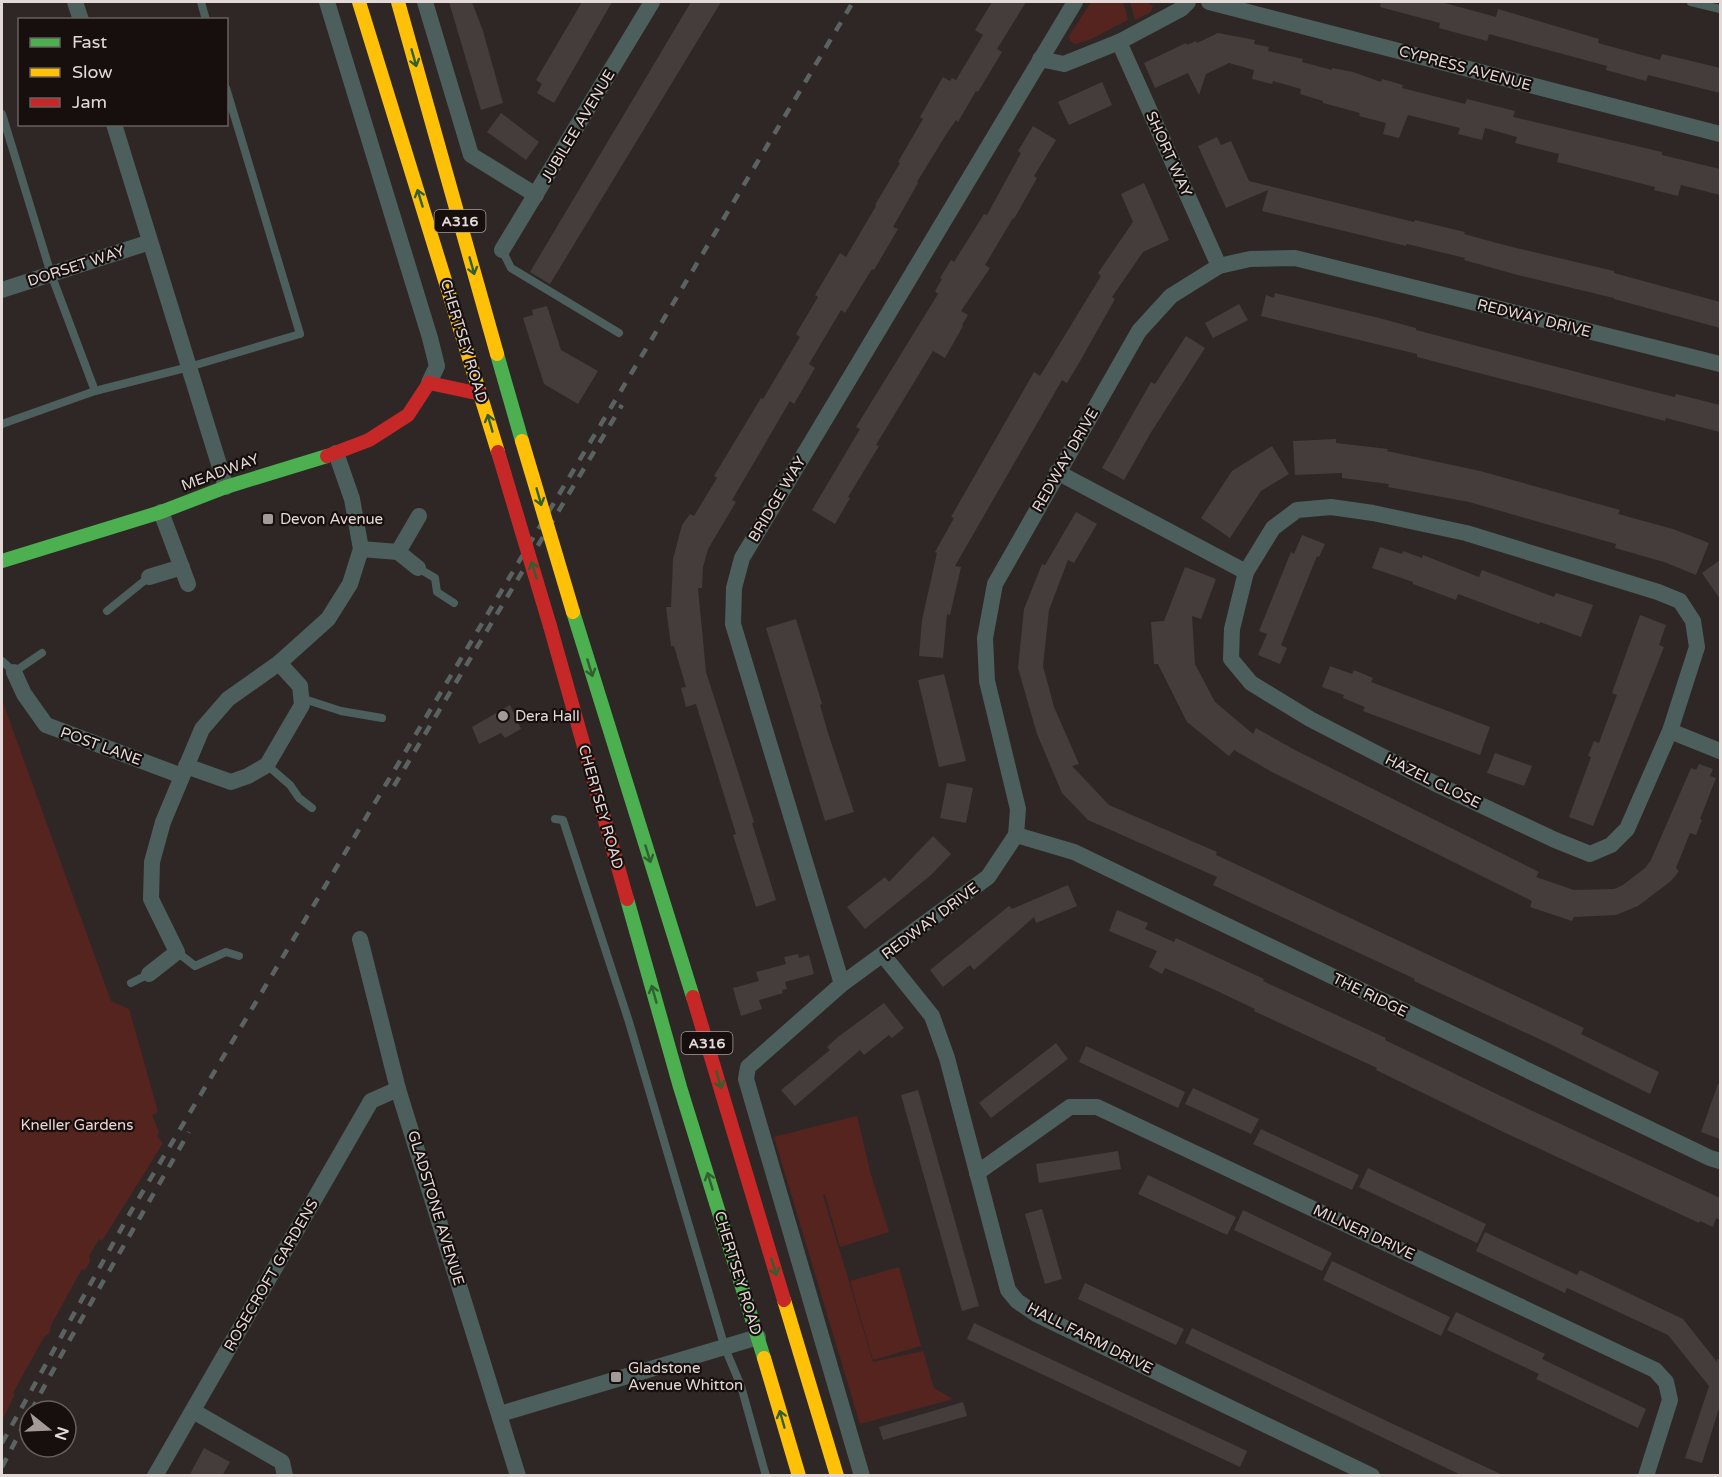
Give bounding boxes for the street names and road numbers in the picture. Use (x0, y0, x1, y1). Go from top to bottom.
street label: CYPRESS AVENUE (1397, 42, 1533, 94)
street label: JUBILEE AVENUE (537, 66, 619, 186)
street label: SHORT WAY (1142, 109, 1196, 200)
road number: A316 (434, 210, 486, 232)
street label: DORSET WAY (25, 242, 127, 290)
street label: CHERTSEY ROAD (437, 277, 491, 405)
street label: REDWAY DRIVE (1475, 295, 1593, 341)
street label: REDWAY DRIVE (1028, 405, 1102, 515)
street label: MEADWAY (179, 449, 262, 494)
street label: BRIDGE WAY (744, 453, 810, 545)
street label: POST LANE (58, 723, 144, 769)
street label: CHERTSEY ROAD (575, 743, 627, 871)
street label: HAZEL CLOSE (1382, 750, 1484, 812)
street label: REDWAY DRIVE (878, 879, 982, 963)
street label: THE RIDGE (1330, 969, 1410, 1021)
road number: A316 (682, 1032, 732, 1054)
street label: GLADSTONE AVENUE (404, 1128, 468, 1288)
street label: ROSECROFT GARDENS (220, 1196, 322, 1354)
street label: MILNER DRIVE (1310, 1201, 1418, 1263)
street label: CHERTSEY ROAD (711, 1209, 765, 1337)
street label: HALL FARM DRIVE (1024, 1299, 1156, 1377)

